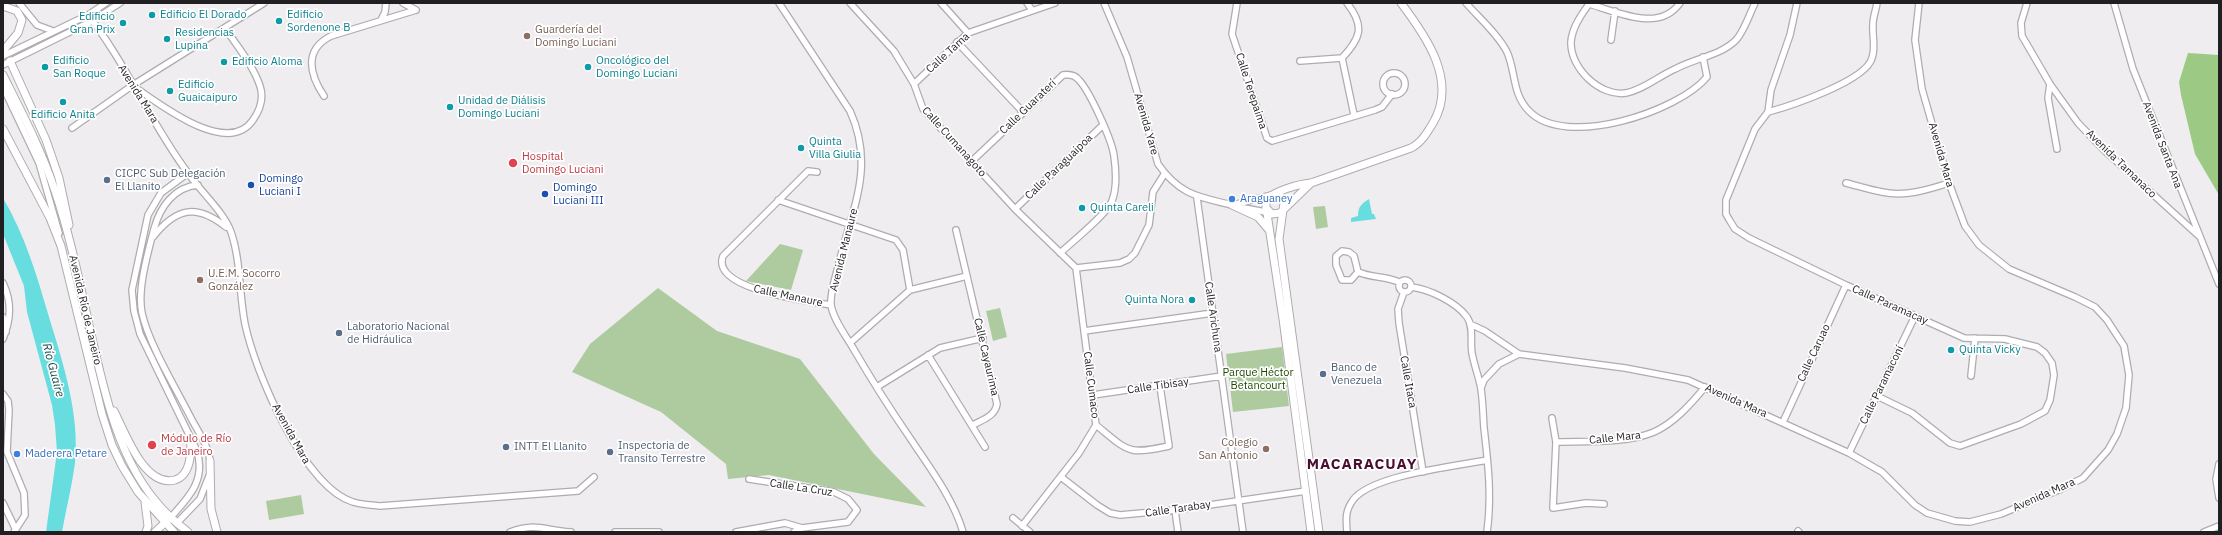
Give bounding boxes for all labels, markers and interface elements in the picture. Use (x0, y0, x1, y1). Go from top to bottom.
place label: Edificio El Dorado (160, 8, 247, 22)
place label: Edificio Sordenone B (287, 8, 350, 34)
place label: Edificio Gran Prix (70, 10, 115, 36)
marker: Edificio El Dorado (147, 10, 157, 20)
marker: Edificio Sordenone B (274, 16, 284, 26)
marker: Edificio Gran Prix (118, 18, 128, 28)
place label: Guardería del Domingo Luciani (535, 23, 616, 49)
place label: Residencias Lupina (175, 26, 234, 52)
street label: Calle Tama (923, 30, 973, 76)
marker: Guardería del Domingo Luciani (522, 31, 532, 41)
marker: Residencias Lupina (162, 34, 172, 44)
street label: Calle Terepaima (1232, 51, 1270, 131)
place label: Edificio San Roque (53, 54, 106, 80)
place label: Oncológico del Domingo Luciani (596, 54, 677, 80)
place label: Edificio Aloma (232, 55, 302, 69)
marker: Edificio Aloma (219, 57, 229, 67)
marker: Edificio San Roque (40, 62, 50, 72)
street label: Avenida Mara (115, 62, 161, 126)
marker: Oncológico del Domingo Luciani (583, 62, 593, 72)
street label: Calle Guaraterí (997, 77, 1059, 137)
place label: Edificio Guaicaipuro (178, 78, 237, 104)
marker: Edificio Guaicaipuro (165, 86, 175, 96)
street label: Avenida Yare (1131, 91, 1161, 157)
place label: Unidad de Diálisis Domingo Luciani (458, 94, 546, 120)
marker: Edificio Anita (58, 97, 68, 107)
street label: Avenida Santa Ana (2139, 100, 2185, 190)
marker: Unidad de Diálisis Domingo Luciani (445, 102, 455, 112)
street label: Calle Cumanagoto (919, 104, 989, 180)
place label: Edificio Anita (31, 108, 95, 122)
street label: Avenida Mara (1925, 121, 1957, 189)
street label: Avenida Tamanaco (2083, 127, 2159, 201)
street label: Calle Paraguaipoa (1023, 131, 1095, 203)
place label: Quinta Villa Giulia (809, 135, 861, 161)
marker: Quinta Villa Giulia (796, 143, 806, 153)
place label: Hospital Domingo Luciani (522, 150, 603, 176)
marker: Hospital Domingo Luciani (507, 157, 519, 169)
place label: CICPC Sub Delegación El Llanito (115, 167, 226, 193)
place label: Domingo Luciani I (259, 172, 303, 198)
marker: CICPC Sub Delegación El Llanito (102, 175, 112, 185)
marker: Domingo Luciani I (246, 180, 256, 190)
place label: Domingo Luciani III (553, 181, 604, 207)
marker: Domingo Luciani III (540, 189, 550, 199)
place label: Araguaney (1240, 192, 1293, 206)
marker: Araguaney (1227, 194, 1237, 204)
place label: Quinta Careli (1090, 201, 1154, 215)
marker: Quinta Careli (1077, 203, 1087, 213)
street label: Avenida Manaure (827, 207, 861, 293)
street label: Avenida Río de Janeiro (66, 254, 104, 366)
place label: U.E.M. Socorro González (208, 267, 281, 293)
marker: U.E.M. Socorro González (195, 275, 205, 285)
street label: Calle Arichuna (1202, 281, 1224, 353)
street label: Calle Manaure (752, 282, 824, 310)
street label: Calle Paramacay (1850, 282, 1930, 328)
place label: Quinta Nora (1125, 293, 1184, 307)
marker: Quinta Nora (1187, 295, 1197, 305)
street label: Calle Cayaurima (971, 317, 1001, 397)
place label: Laboratorio Nacional de Hidráulica (347, 320, 450, 346)
street label: Calle Caruao (1795, 322, 1833, 384)
marker: Laboratorio Nacional de Hidráulica (334, 328, 344, 338)
water label: Río Guaire (39, 341, 67, 399)
place label: Quinta Vicky (1959, 343, 2021, 357)
street label: Calle Paramaconí (1857, 344, 1907, 426)
marker: Quinta Vicky (1946, 345, 1956, 355)
street label: Calle Cumaco (1080, 351, 1102, 419)
street label: Calle Itaca (1397, 355, 1419, 409)
place label: Banco de Venezuela (1331, 361, 1382, 387)
park label: Parque Héctor Betancourt (1222, 366, 1294, 392)
marker: Banco de Venezuela (1318, 369, 1328, 379)
street label: Calle Tibisay (1126, 375, 1190, 397)
street label: Avenida Mara (1703, 381, 1769, 421)
street label: Avenida Mara (269, 402, 313, 466)
street label: Calle Mara (1588, 429, 1642, 447)
place label: Módulo de Río de Janeiro (161, 432, 231, 458)
place label: Colegio San Antonio (1198, 436, 1258, 462)
marker: Módulo de Río de Janeiro (146, 439, 158, 451)
place label: Inspectoria de Transito Terrestre (618, 439, 705, 465)
place label: INTT El Llanito (514, 440, 587, 454)
marker: INTT El Llanito (501, 442, 511, 452)
marker: Colegio San Antonio (1261, 444, 1271, 454)
place label: Maderera Petare (25, 447, 107, 461)
marker: Inspectoria de Transito Terrestre (605, 447, 615, 457)
marker: Maderera Petare (12, 449, 22, 459)
district label: MACARACUAY (1307, 456, 1417, 474)
street label: Avenida Mara (2011, 475, 2077, 515)
street label: Calle La Cruz (769, 477, 833, 499)
street label: Calle Tarabay (1144, 498, 1212, 520)

